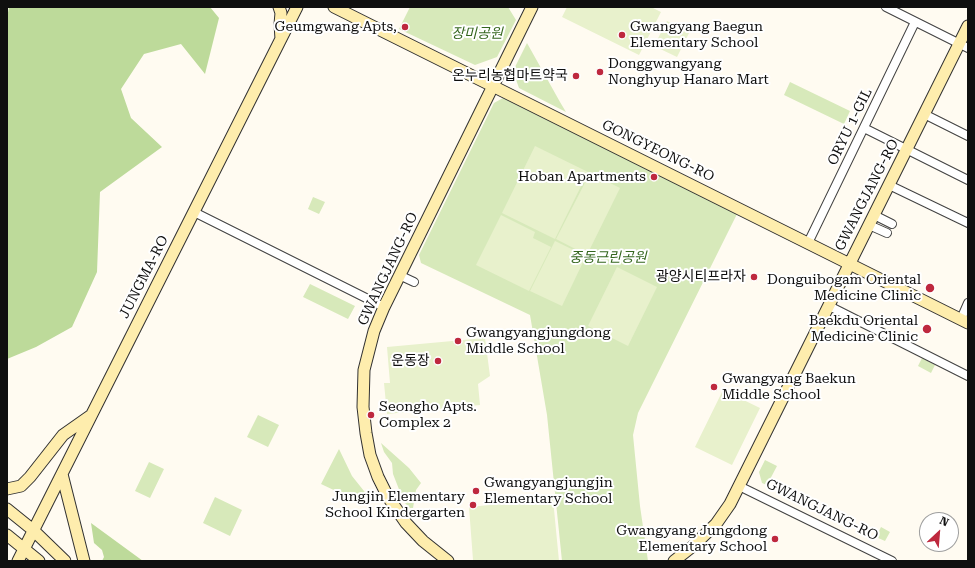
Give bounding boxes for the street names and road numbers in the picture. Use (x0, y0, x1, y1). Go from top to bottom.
street label: ORYU 1-GIL (824, 86, 876, 168)
street label: GONGYEONG-RO (599, 117, 717, 185)
street label: GWANGJANG-RO (832, 136, 902, 254)
street label: GWANGJANG-RO (354, 210, 422, 328)
street label: JUNGMA-RO (116, 233, 172, 321)
street label: GWANGJANG-RO (763, 475, 881, 545)

